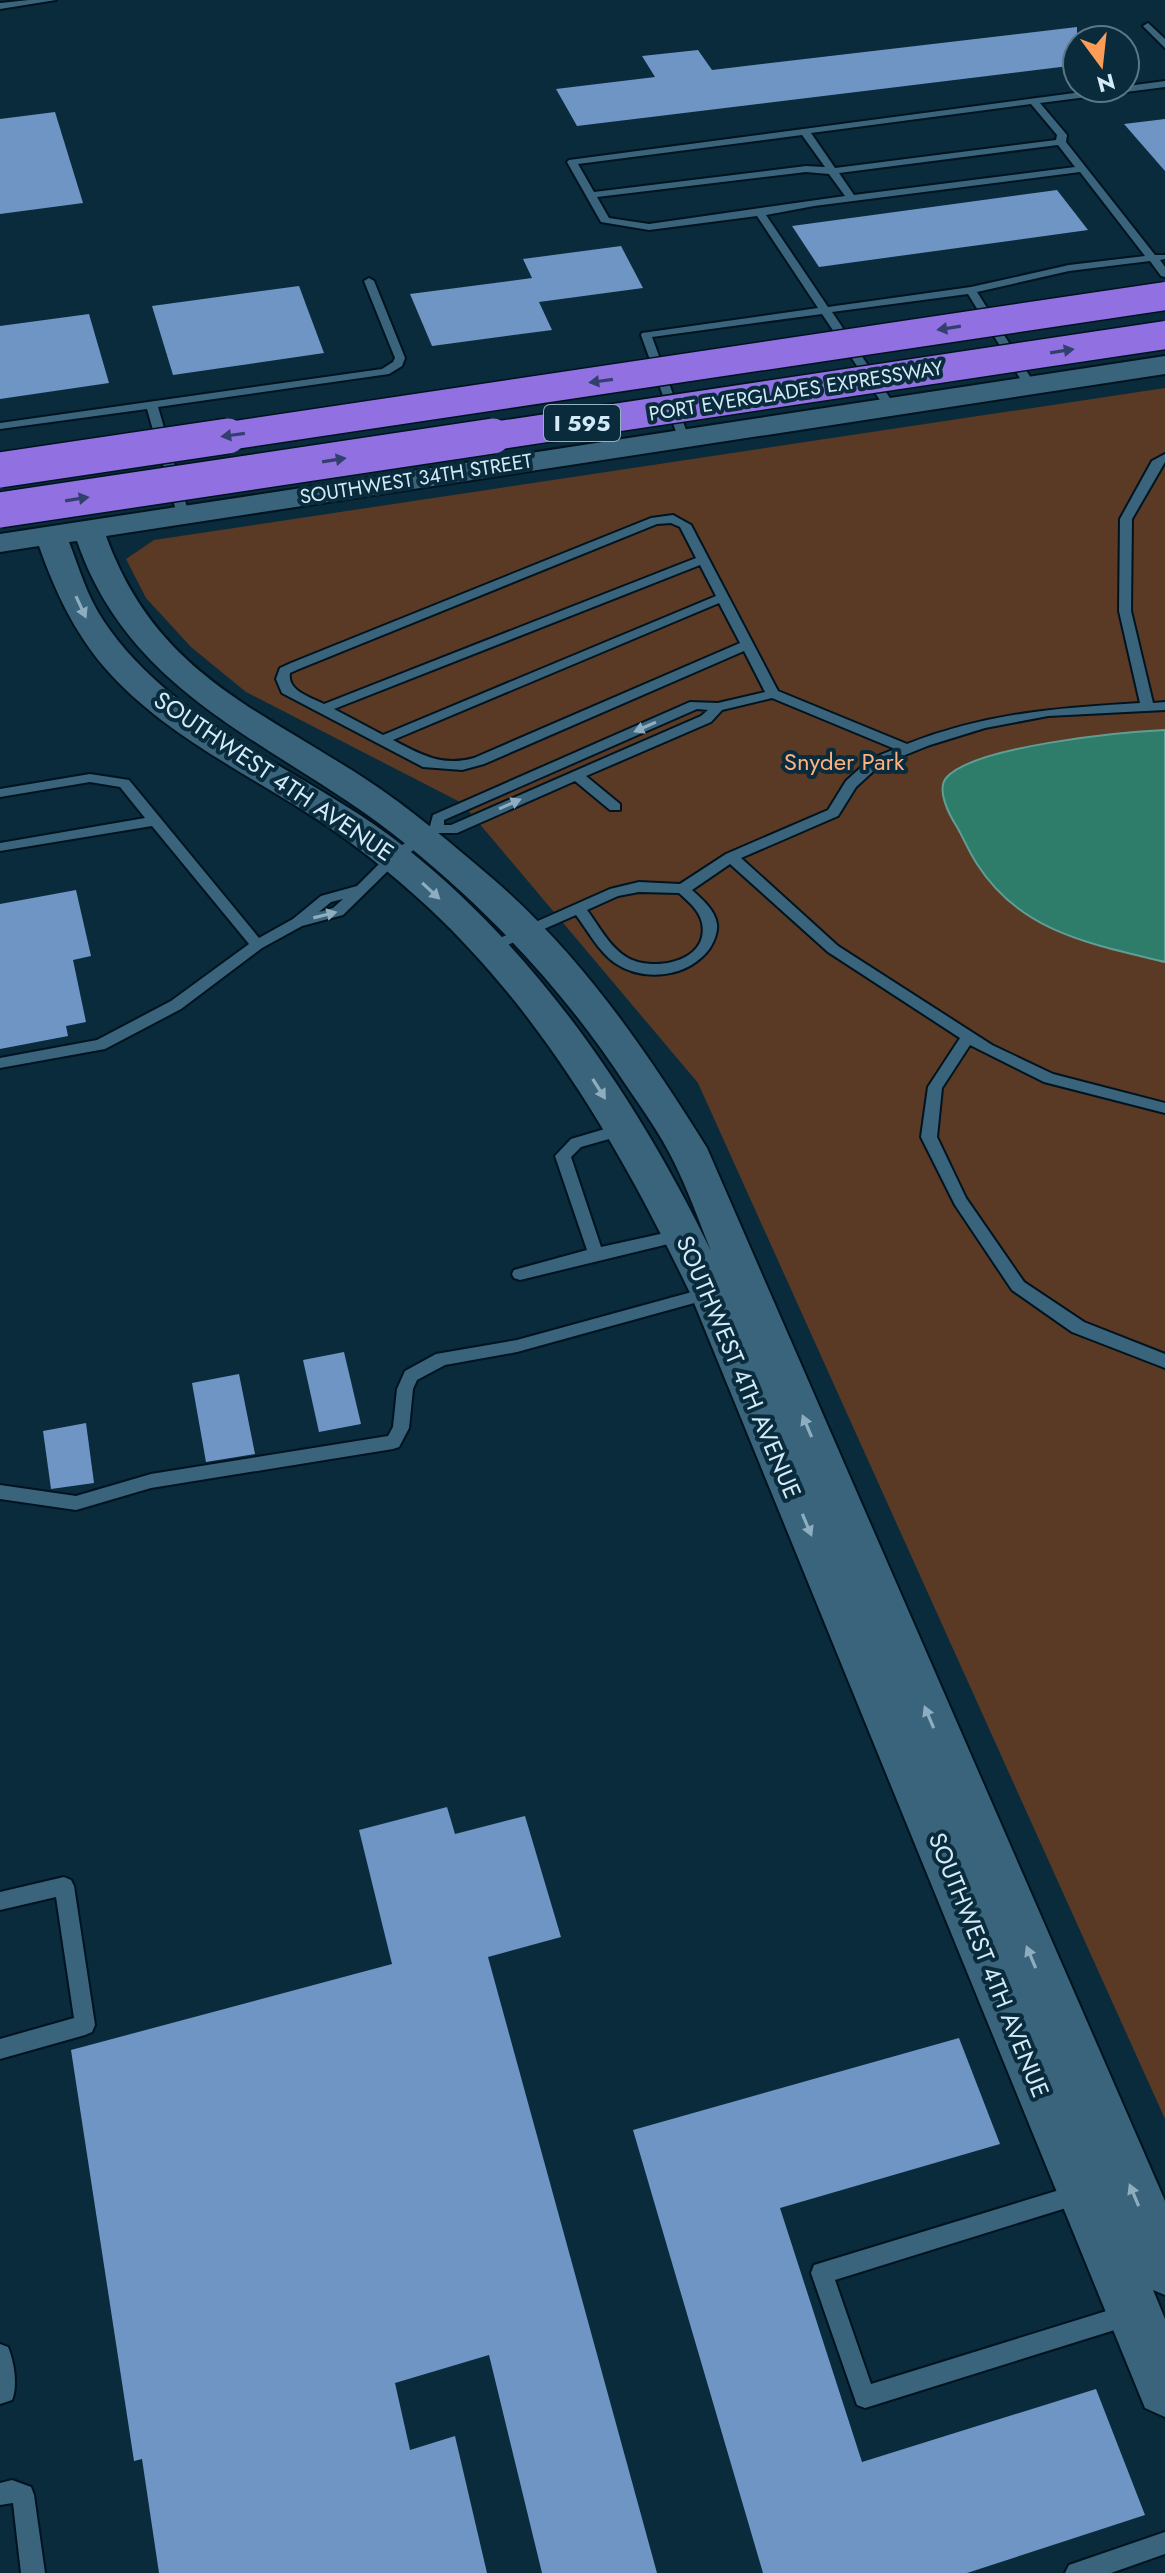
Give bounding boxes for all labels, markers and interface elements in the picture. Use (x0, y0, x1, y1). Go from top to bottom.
north arrow (1061, 24, 1141, 104)
text: N (1094, 66, 1119, 101)
one-way arrow (937, 323, 962, 335)
one-way arrow (1050, 344, 1075, 357)
street label: PORT EVERGLADES EXPRESSWAY (647, 353, 946, 429)
one-way arrow (588, 375, 613, 388)
road number: I 595 (544, 405, 620, 441)
one-way arrow (220, 429, 245, 442)
street label: SOUTHWEST 34TH STREET (298, 446, 535, 512)
one-way arrow (322, 453, 347, 466)
one-way arrow (65, 492, 90, 505)
one-way arrow (74, 596, 88, 619)
street label: SOUTHWEST 4TH AVENUE (147, 682, 401, 870)
one-way arrow (633, 721, 657, 734)
park label: Snyder Park (784, 744, 905, 779)
one-way arrow (498, 798, 522, 811)
one-way arrow (421, 882, 440, 900)
one-way arrow (313, 908, 338, 920)
one-way arrow (592, 1078, 607, 1099)
street label: SOUTHWEST 4TH AVENUE (668, 1230, 810, 1504)
one-way arrow (800, 1414, 813, 1438)
one-way arrow (800, 1513, 813, 1537)
one-way arrow (923, 1706, 936, 1729)
street label: SOUTHWEST 4TH AVENUE (920, 1827, 1058, 2103)
one-way arrow (1025, 1945, 1038, 1968)
one-way arrow (1128, 2183, 1141, 2207)

